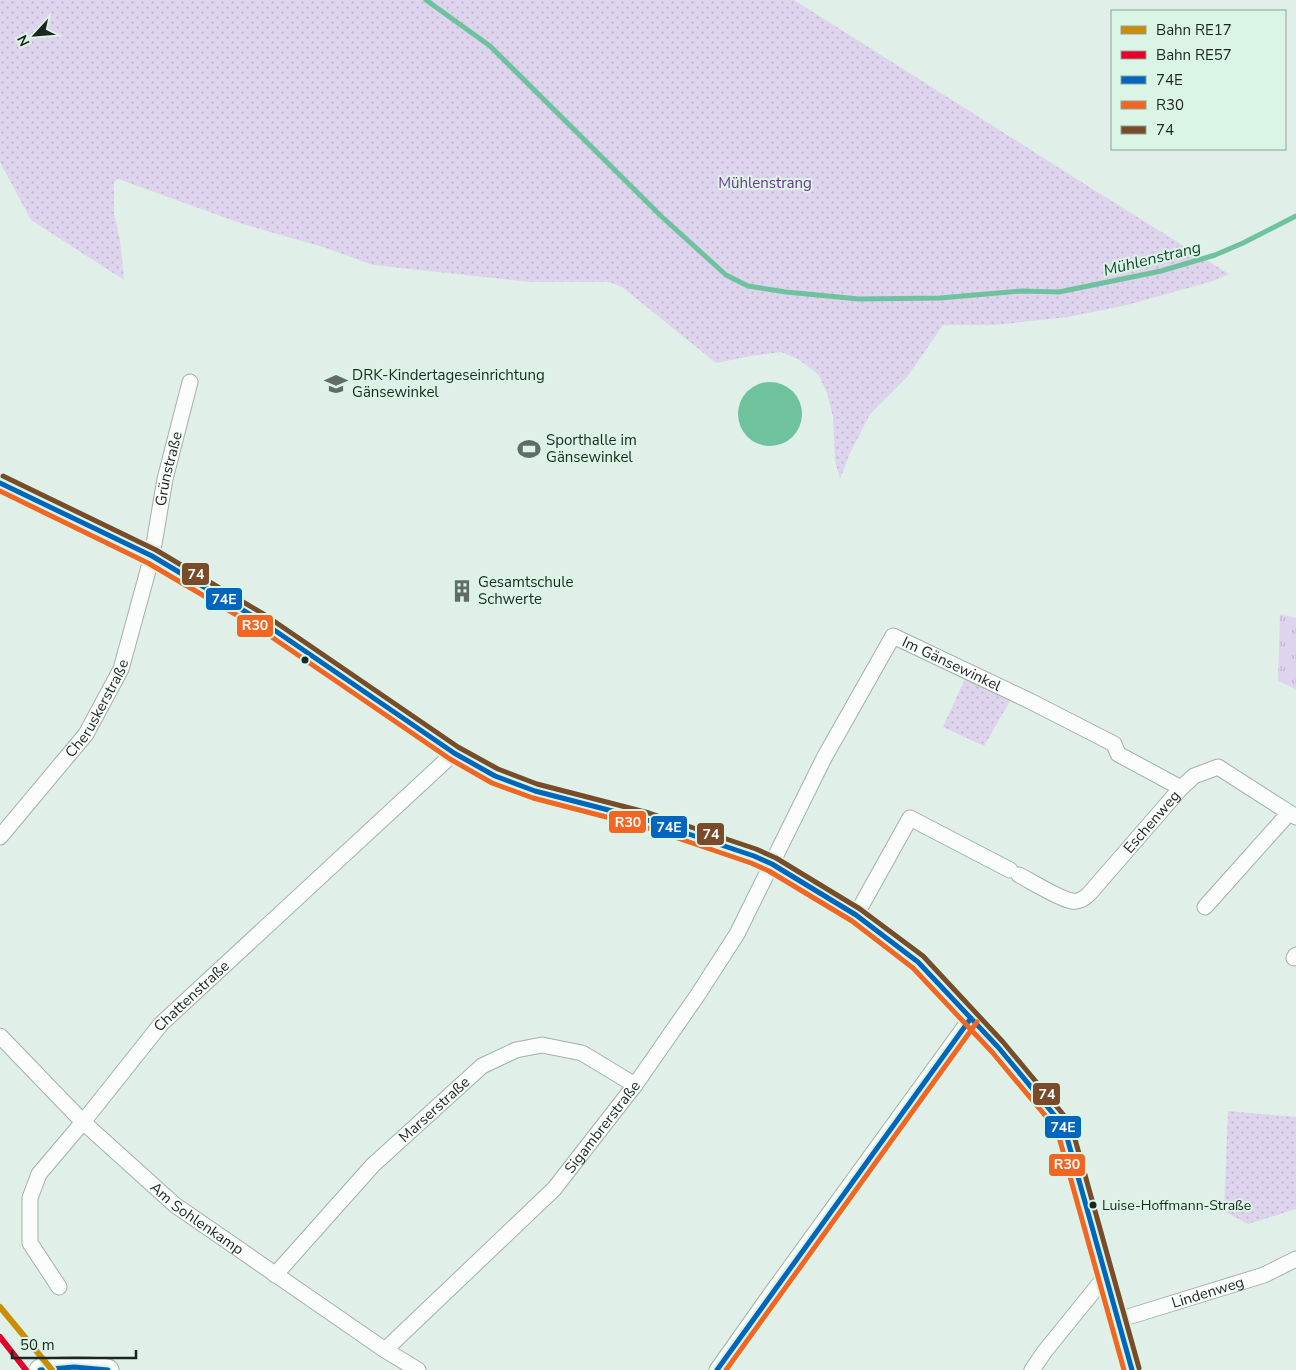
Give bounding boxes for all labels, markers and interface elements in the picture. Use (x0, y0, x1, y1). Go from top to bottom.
north arrow (10, 10, 60, 60)
legend (1111, 10, 1286, 150)
text: Bahn RE17 (1156, 20, 1232, 40)
text: N (13, 32, 35, 49)
text: Bahn RE57 (1156, 45, 1232, 65)
text: 74E (1156, 70, 1183, 90)
text: R30 (1156, 95, 1184, 115)
text: 74 (1156, 120, 1174, 140)
park label: Mühlenstrang (718, 173, 812, 193)
water label: Mühlenstrang (1101, 236, 1203, 282)
place label: DRK-Kindertageseinrichtung Gänsewinkel (352, 365, 545, 402)
school or university icon: DRK-Kindertageseinrichtung Gänsewinkel (323, 371, 349, 397)
street label: Grünstraße (151, 429, 187, 508)
place label: Sporthalle im Gänsewinkel (546, 430, 637, 467)
sports icon: Sporthalle im Gänsewinkel (516, 436, 542, 462)
line badge: 74 (181, 562, 210, 586)
text: 74 (188, 565, 205, 584)
place label: Gesamtschule Schwerte (478, 572, 574, 609)
building icon: Gesamtschule Schwerte (449, 578, 475, 604)
line badge: 74E (205, 587, 243, 611)
text: 74E (211, 590, 237, 609)
line badge: R30 (236, 614, 274, 638)
text: R30 (242, 616, 268, 635)
street label: Im Gänsewinkel (899, 632, 1005, 696)
unlabelled marker (300, 655, 310, 665)
street label: Cheruskerstraße (61, 657, 133, 762)
street label: Eschenweg (1119, 786, 1185, 857)
line badge: R30 (608, 810, 647, 834)
text: R30 (615, 813, 641, 832)
line badge: 74E (650, 815, 688, 839)
text: 74E (656, 818, 682, 837)
line badge: 74 (696, 822, 725, 846)
text: 74 (703, 825, 720, 844)
street label: Chattenstraße (149, 956, 233, 1036)
street label: Marserstraße (394, 1072, 474, 1147)
street label: Sigambrerstraße (560, 1076, 645, 1178)
line badge: 74 (1032, 1082, 1061, 1106)
text: 74 (1039, 1085, 1056, 1104)
line badge: 74E (1044, 1115, 1082, 1139)
text: 74E (1050, 1118, 1076, 1137)
line badge: R30 (1048, 1153, 1086, 1177)
text: R30 (1054, 1155, 1080, 1174)
street label: Am Sohlenkamp (146, 1177, 248, 1260)
place label: Luise-Hoffmann-Straße (1102, 1196, 1251, 1215)
marker: Luise-Hoffmann-Straße (1088, 1200, 1098, 1210)
street label: Lindenweg (1169, 1272, 1246, 1313)
scale bar (12, 1328, 136, 1360)
text: 50 m (20, 1335, 55, 1355)

